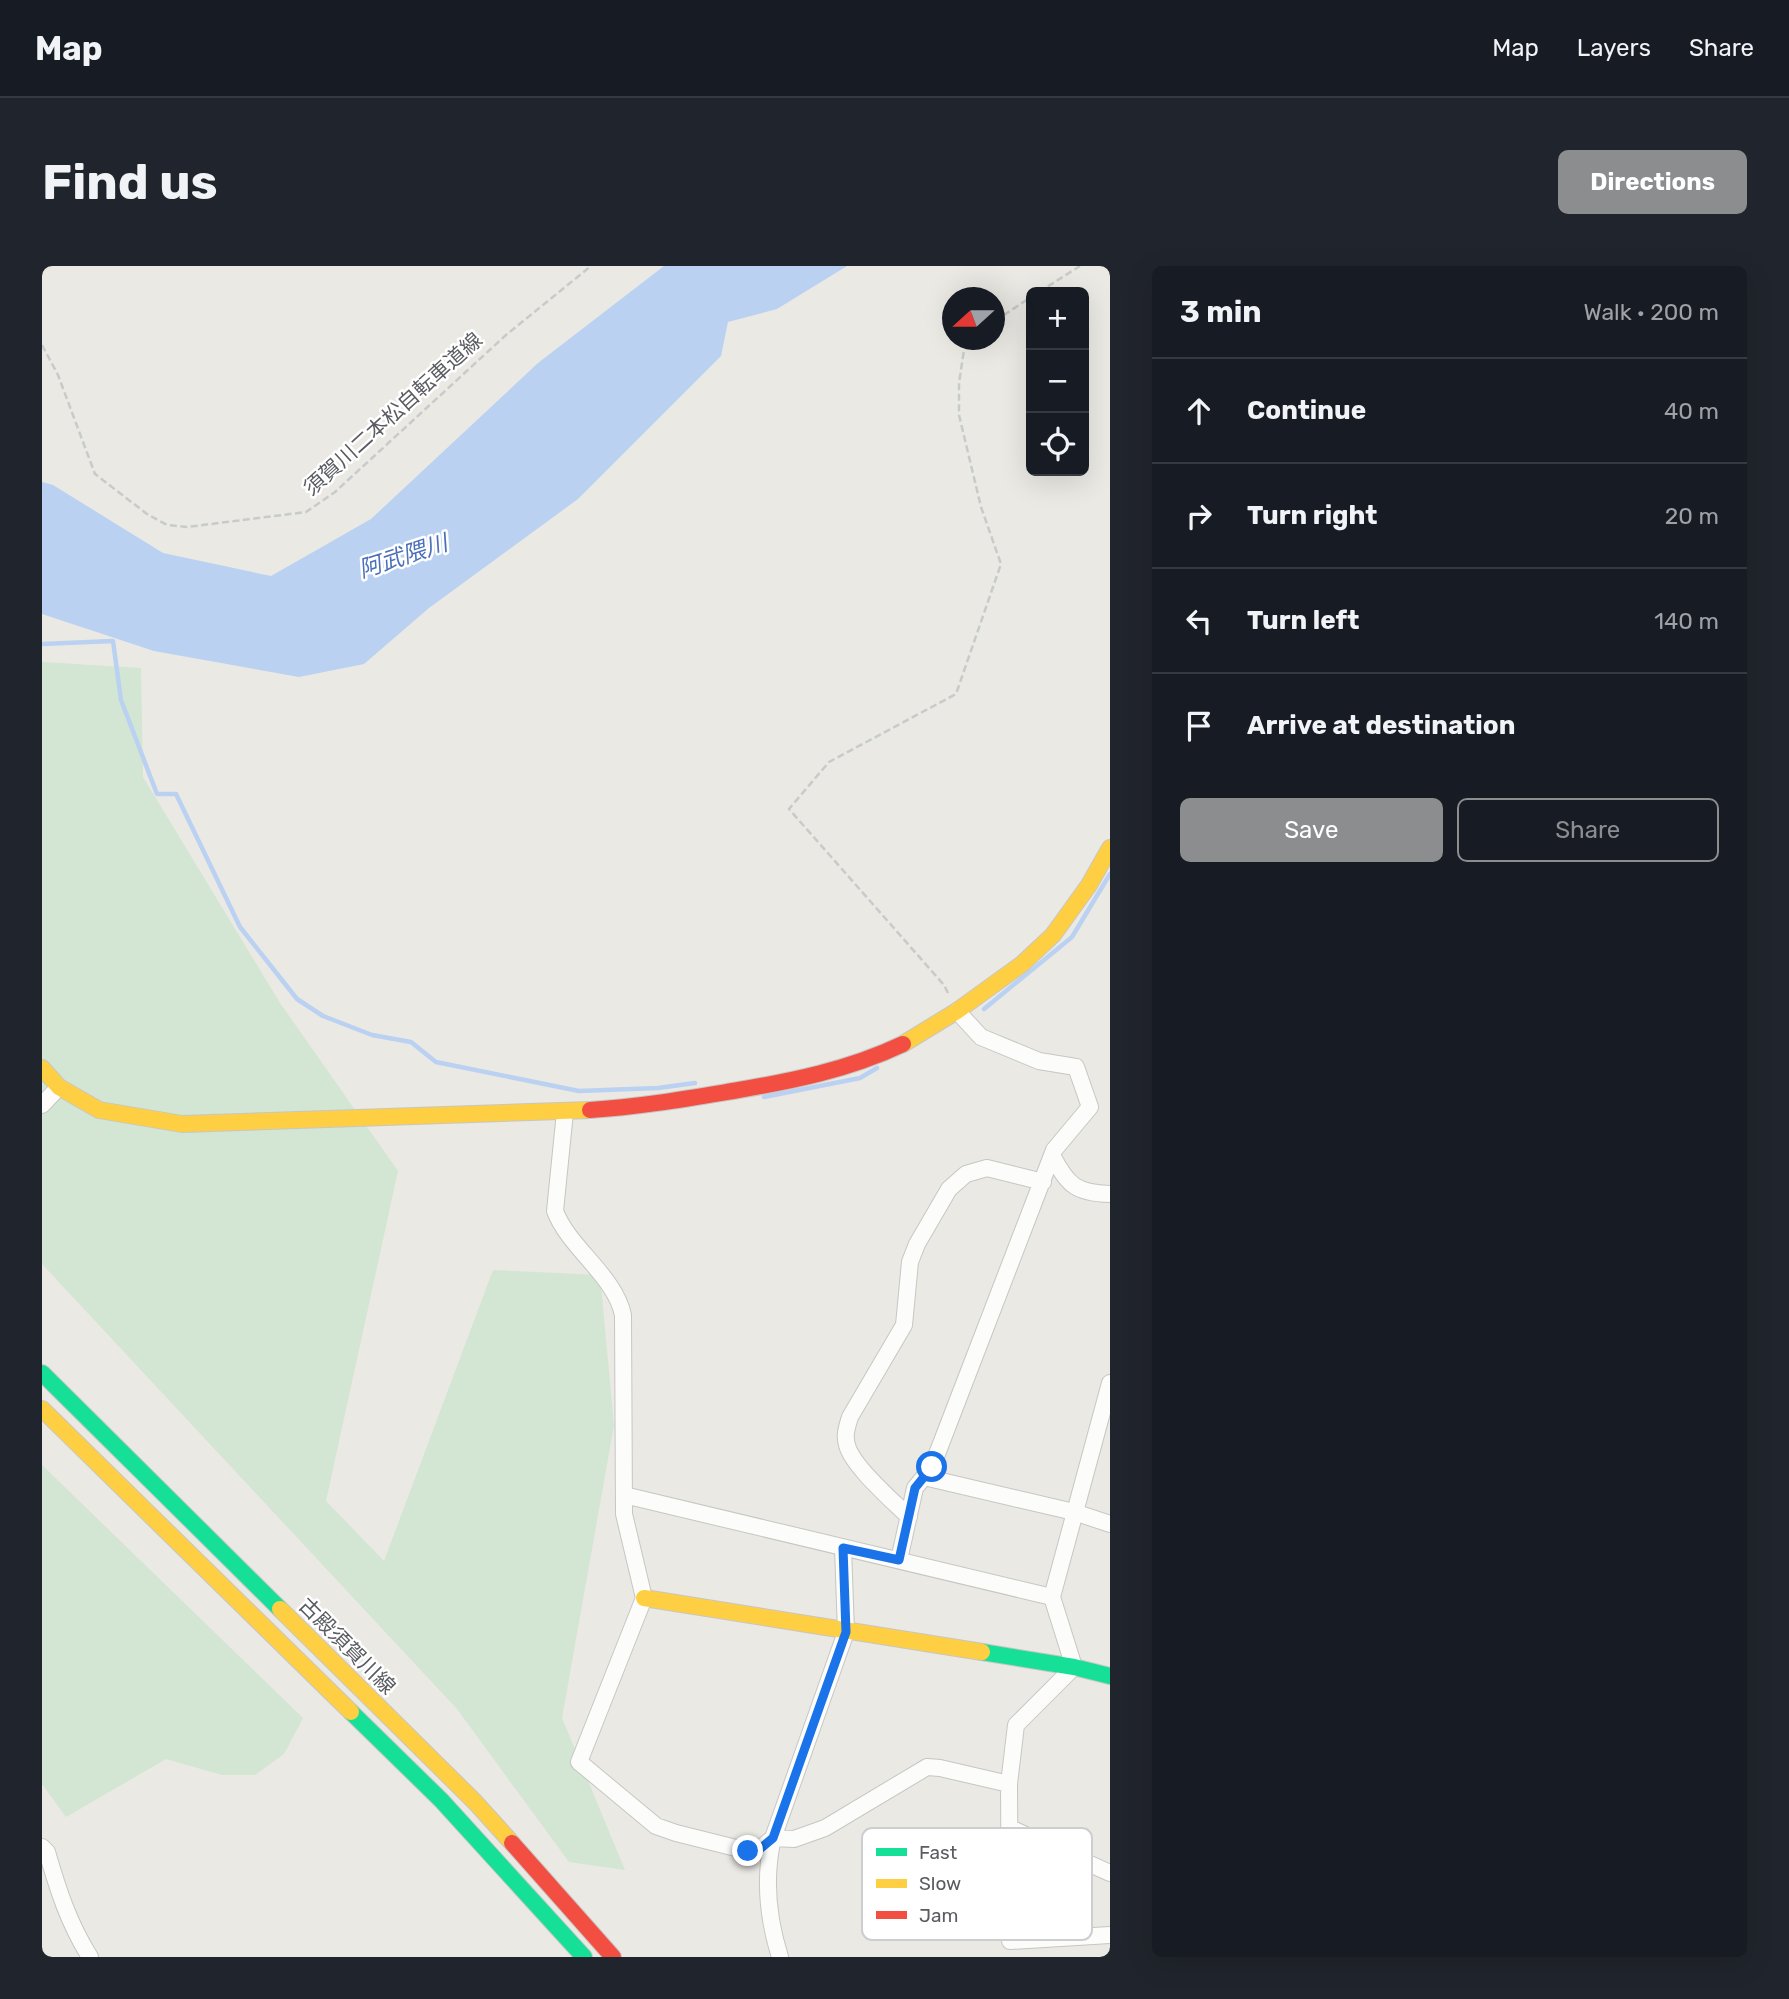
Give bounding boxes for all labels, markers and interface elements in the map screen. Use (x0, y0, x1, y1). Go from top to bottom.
text: Map (35, 29, 103, 68)
text: Map (1492, 34, 1539, 62)
text: Layers (1577, 34, 1651, 62)
text: Share (1689, 34, 1754, 62)
button: Directions (1558, 150, 1747, 214)
text: Find us (42, 153, 218, 211)
north arrow (942, 287, 1005, 350)
map controls (1026, 287, 1089, 476)
button: + (1026, 287, 1089, 350)
text: 3 min (1180, 294, 1262, 330)
text: Walk · 200 m (1584, 298, 1719, 326)
street label: 須賀川二本松自転車道線 (298, 327, 487, 500)
button: − (1026, 350, 1089, 413)
icon: ahead (1180, 392, 1218, 430)
text: Continue (1247, 395, 1366, 426)
text: 40 m (1664, 397, 1719, 425)
button: locate (1026, 413, 1089, 476)
icon: right (1180, 497, 1218, 535)
text: Turn right (1247, 500, 1377, 531)
text: 20 m (1665, 502, 1719, 530)
water label: 阿武隈川 (355, 528, 454, 584)
icon: left (1180, 602, 1218, 640)
text: Turn left (1247, 605, 1359, 636)
text: 140 m (1654, 607, 1719, 635)
icon: arrive (1180, 707, 1218, 745)
text: Arrive at destination (1247, 710, 1515, 741)
button: Save (1180, 798, 1443, 862)
button: Share (1457, 798, 1719, 862)
route start (916, 1451, 947, 1482)
street label: 古殿須賀川線 (294, 1592, 401, 1699)
legend (862, 1828, 1092, 1940)
route end (732, 1835, 763, 1866)
text: Fast (919, 1841, 958, 1864)
text: Slow (919, 1872, 961, 1895)
text: Jam (919, 1904, 958, 1927)

